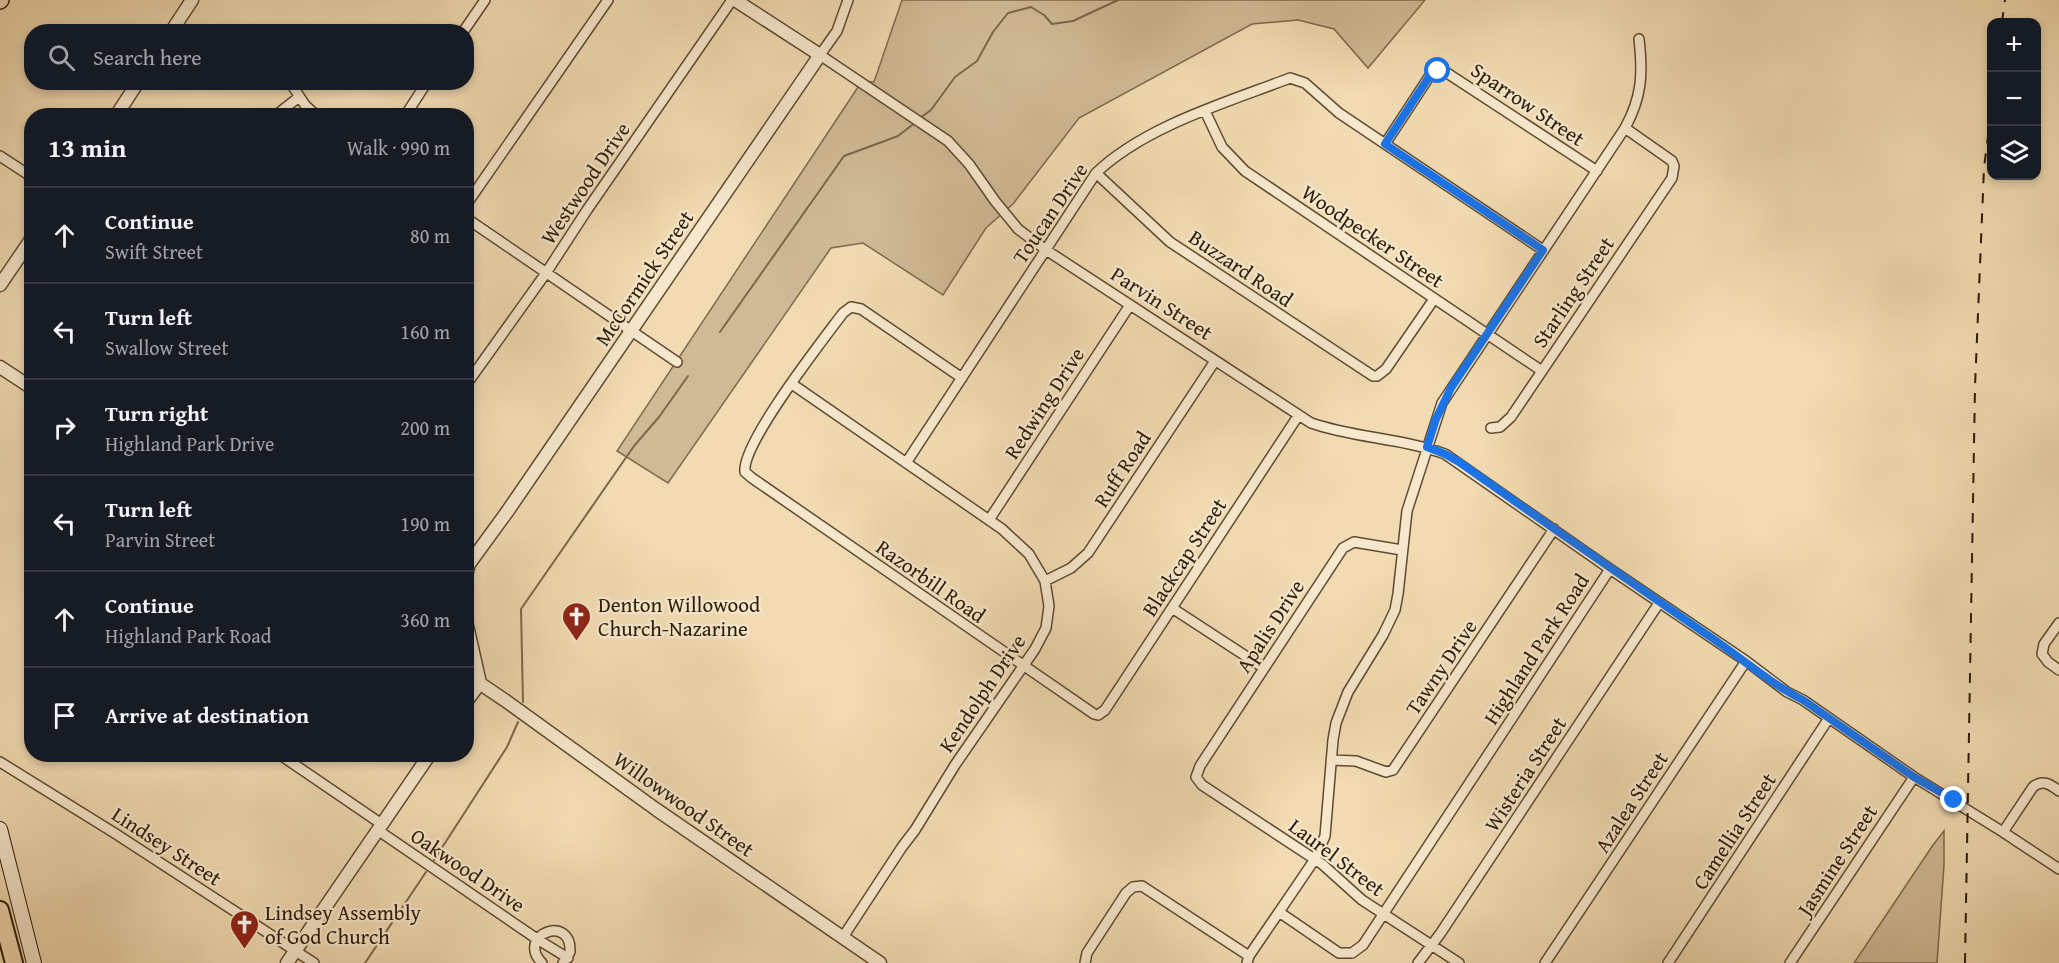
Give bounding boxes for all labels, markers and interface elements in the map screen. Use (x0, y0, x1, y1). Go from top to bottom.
map controls (1987, 18, 2041, 180)
button: + (1987, 18, 2041, 72)
search box (24, 24, 474, 90)
icon: search (45, 41, 78, 74)
text: Search here (93, 41, 202, 73)
street label: Sparrow Street (1465, 54, 1592, 154)
route start (1424, 57, 1450, 83)
button: − (1987, 72, 2041, 126)
street label: Westwood Drive (533, 116, 638, 250)
button: layers (1987, 126, 2041, 180)
text: 13 min (48, 128, 126, 167)
text: Walk · 990 m (347, 133, 450, 162)
street label: Toucan Drive (1005, 156, 1095, 270)
street label: Woodpecker Street (1295, 177, 1451, 296)
street label: McCormick Street (587, 203, 701, 352)
text: Continue (105, 205, 194, 237)
icon: ahead (48, 219, 81, 252)
text: 80 m (410, 221, 450, 250)
street label: Buzzard Road (1183, 222, 1300, 315)
street label: Starling Street (1524, 230, 1622, 354)
text: Swift Street (105, 237, 203, 266)
street label: Parvin Street (1105, 258, 1219, 348)
text: Turn left (105, 301, 192, 333)
icon: left (48, 315, 81, 348)
text: 160 m (400, 317, 450, 346)
text: Swallow Street (105, 333, 228, 362)
street label: Redwing Drive (996, 341, 1092, 465)
text: Turn right (105, 397, 208, 429)
icon: right (48, 411, 81, 444)
text: 200 m (400, 413, 450, 442)
street label: Ruff Road (1086, 424, 1159, 513)
text: Highland Park Drive (105, 429, 274, 458)
street label: Blackcap Street (1134, 491, 1234, 622)
text: Turn left (105, 493, 192, 525)
icon: left (48, 507, 81, 540)
text: 190 m (400, 509, 450, 538)
text: Parvin Street (105, 525, 215, 554)
street label: Razorbill Road (870, 532, 993, 631)
street label: Highland Park Road (1475, 567, 1597, 731)
street label: Apalis Drive (1228, 573, 1312, 679)
text: Continue (105, 589, 194, 621)
place label: Denton Willowood Church-Nazarine (598, 589, 761, 644)
church icon: Denton Willowood Church-Nazarine (561, 600, 593, 642)
icon: ahead (48, 603, 81, 636)
text: 360 m (400, 605, 450, 634)
street label: Tawny Drive (1398, 613, 1485, 721)
text: Highland Park Road (105, 621, 271, 650)
street label: Kendolph Drive (931, 628, 1033, 758)
icon: arrive (48, 699, 81, 732)
text: Arrive at destination (105, 699, 309, 731)
street label: Wisteria Street (1476, 710, 1574, 838)
street label: Willowwood Street (607, 744, 761, 865)
street label: Azalea Street (1587, 745, 1676, 859)
street label: Camellia Street (1685, 766, 1784, 896)
route end (1940, 786, 1966, 812)
street label: Jasmine Street (1788, 798, 1885, 924)
street label: Lindsey Street (106, 799, 229, 894)
street label: Laurel Street (1282, 811, 1392, 904)
street label: Oakwood Drive (404, 820, 532, 920)
place label: Lindsey Assembly of God Church (265, 897, 422, 952)
church icon: Lindsey Assembly of God Church (228, 908, 260, 950)

